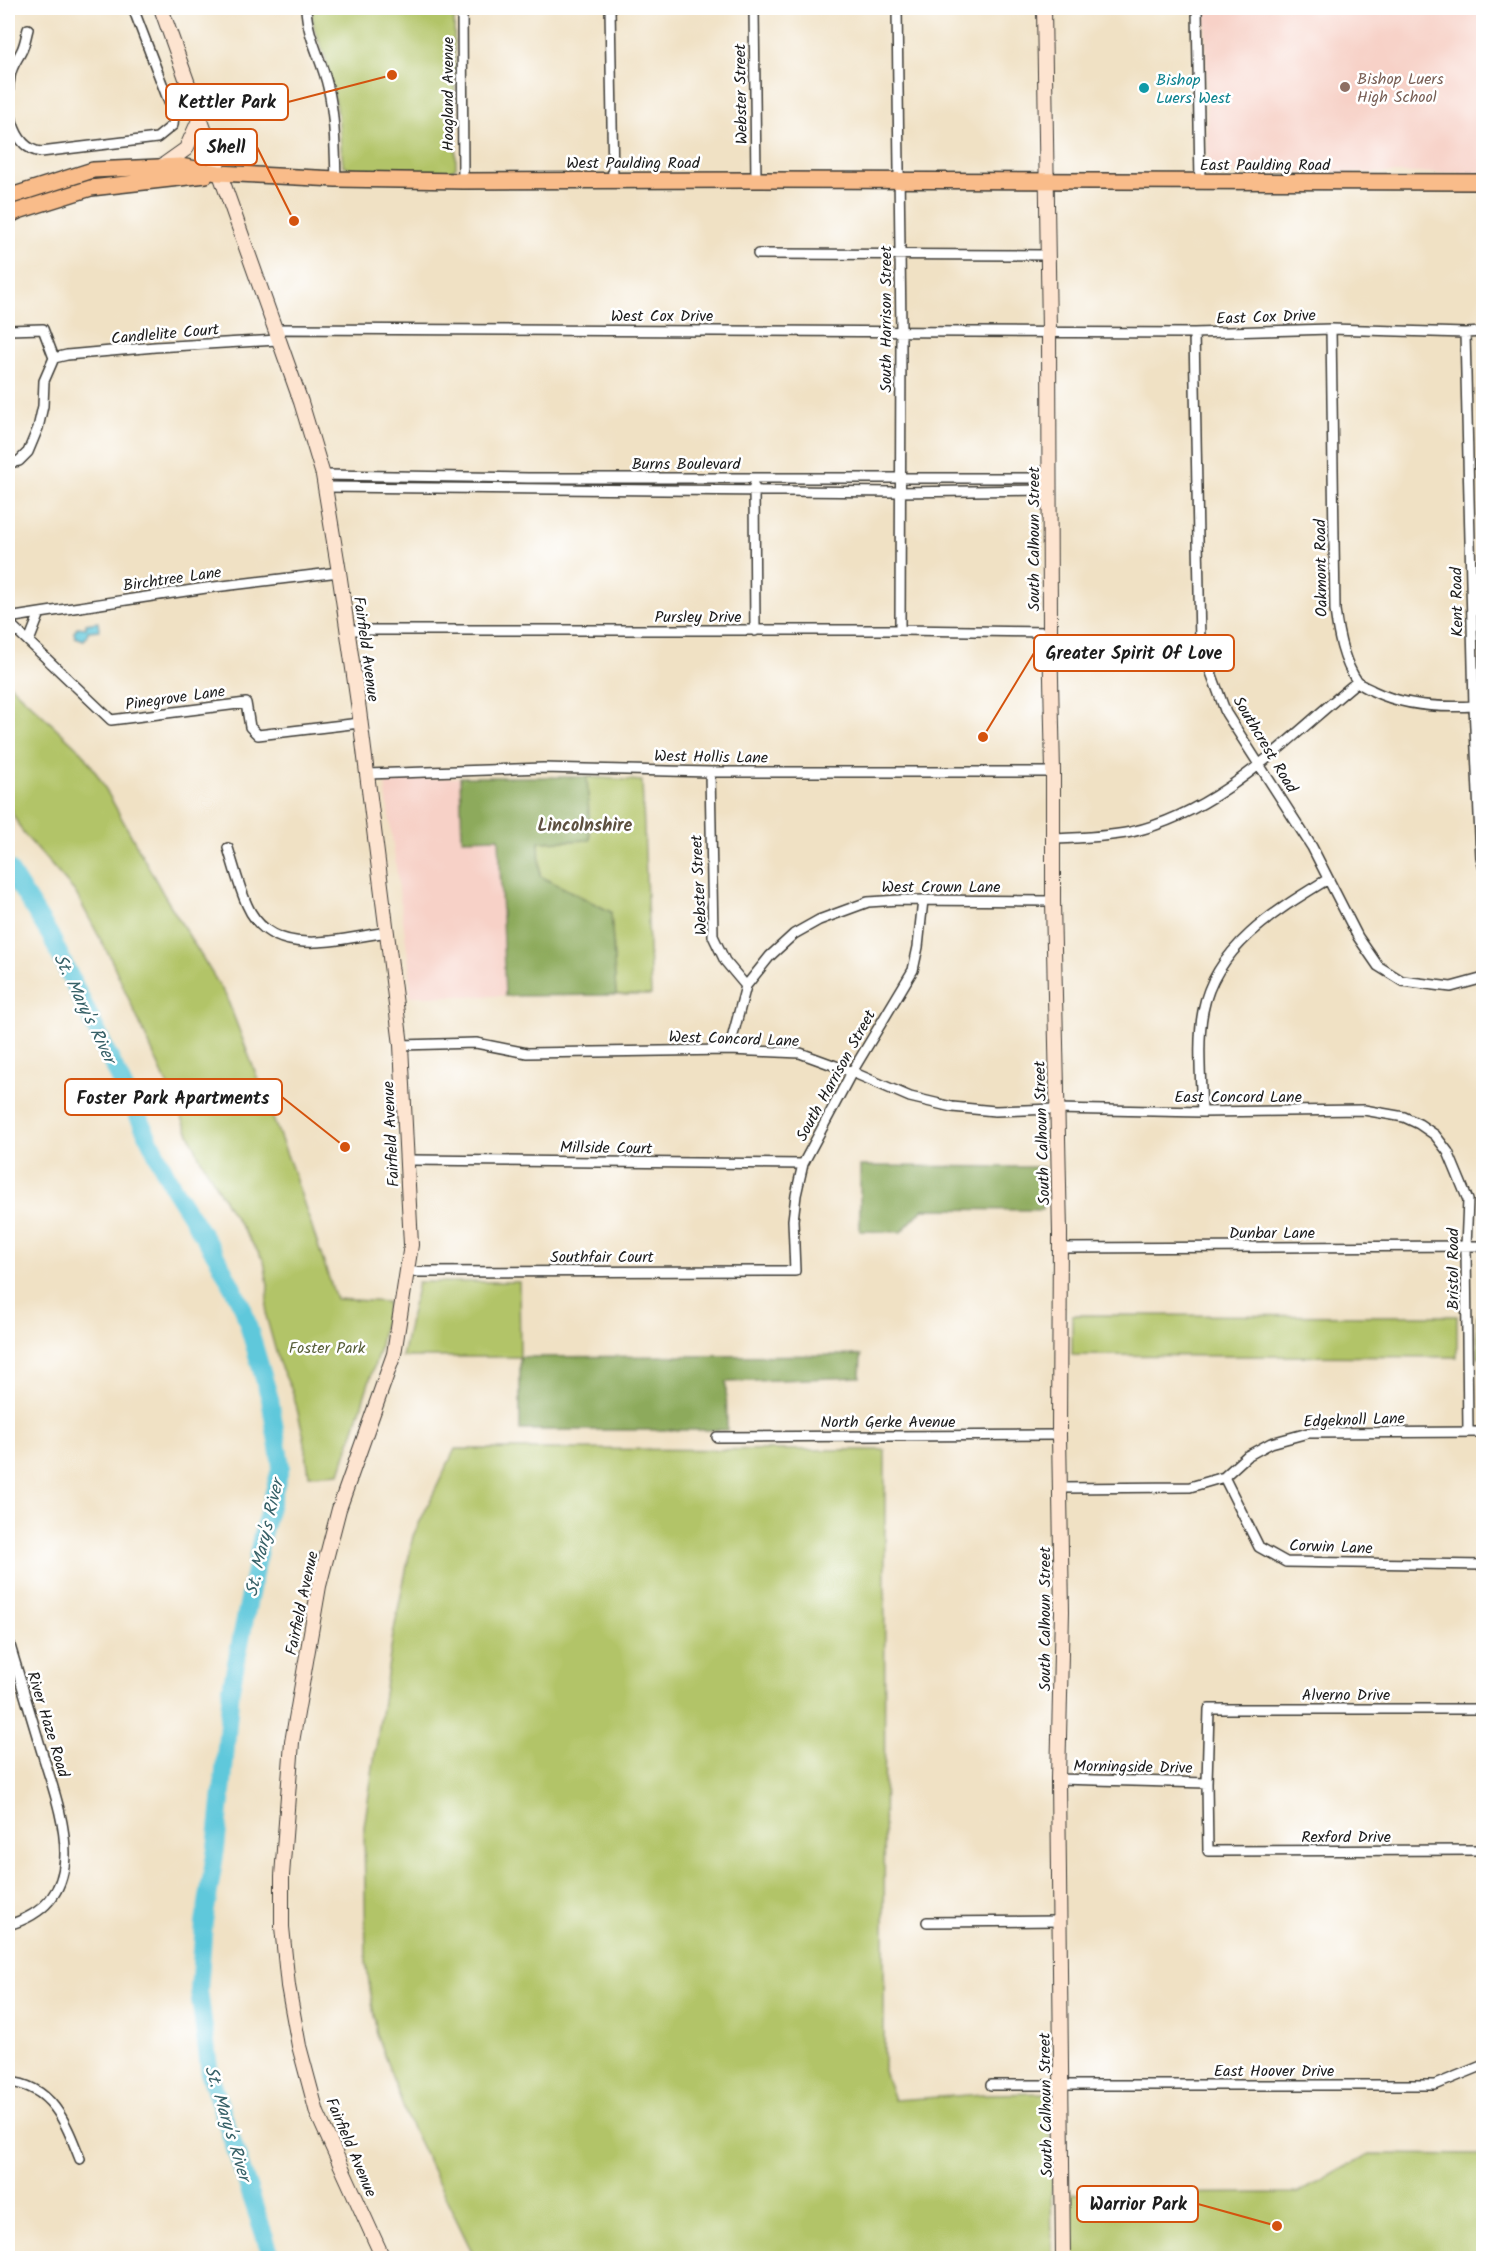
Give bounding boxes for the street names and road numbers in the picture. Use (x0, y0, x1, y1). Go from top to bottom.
street label: Hoagland Avenue (436, 37, 461, 151)
street label: Webster Street (728, 43, 755, 144)
street label: West Paulding Road (566, 151, 701, 176)
street label: East Paulding Road (1200, 153, 1331, 178)
street label: South Harrison Street (874, 245, 899, 392)
street label: East Cox Drive (1216, 303, 1316, 332)
street label: West Cox Drive (611, 304, 713, 329)
street label: Candlelite Court (110, 317, 221, 352)
street label: Burns Boulevard (632, 452, 741, 477)
street label: South Calhoun Street (1022, 466, 1047, 611)
street label: Oakmont Road (1308, 518, 1335, 617)
street label: Birchtree Lane (121, 560, 223, 599)
street label: Kent Road (1444, 566, 1471, 637)
street label: Fairfield Avenue (346, 595, 385, 703)
street label: Pursley Drive (655, 605, 741, 630)
street label: Pinegrove Lane (124, 679, 227, 718)
street label: Southcrest Road (1226, 691, 1304, 799)
street label: West Hollis Lane (654, 744, 768, 771)
street label: Webster Street (684, 833, 715, 936)
street label: West Crown Lane (882, 875, 1000, 900)
street label: South Harrison Street (790, 1005, 883, 1146)
street label: West Concord Lane (668, 1025, 800, 1054)
street label: South Calhoun Street (1027, 1059, 1058, 1206)
street label: Fairfield Avenue (376, 1080, 407, 1188)
street label: East Concord Lane (1174, 1085, 1302, 1110)
street label: Millside Court (560, 1135, 653, 1162)
street label: Dunbar Lane (1229, 1221, 1315, 1246)
street label: Bristol Road (1441, 1227, 1466, 1310)
street label: Southfair Court (550, 1245, 654, 1270)
street label: Edgeknoll Lane (1303, 1406, 1405, 1435)
street label: North Gerke Avenue (820, 1410, 956, 1435)
street label: Corwin Lane (1289, 1534, 1373, 1561)
street label: South Calhoun Street (1033, 1546, 1058, 1691)
street label: Fairfield Avenue (279, 1549, 326, 1658)
street label: River Haze Road (20, 1668, 76, 1782)
street label: Alverno Drive (1302, 1683, 1390, 1708)
street label: Morningside Drive (1073, 1754, 1193, 1781)
street label: Rexford Drive (1301, 1825, 1391, 1850)
street label: South Calhoun Street (1033, 2032, 1060, 2178)
street label: East Hoover Drive (1214, 2059, 1334, 2084)
street label: Fairfield Avenue (318, 2094, 383, 2201)

